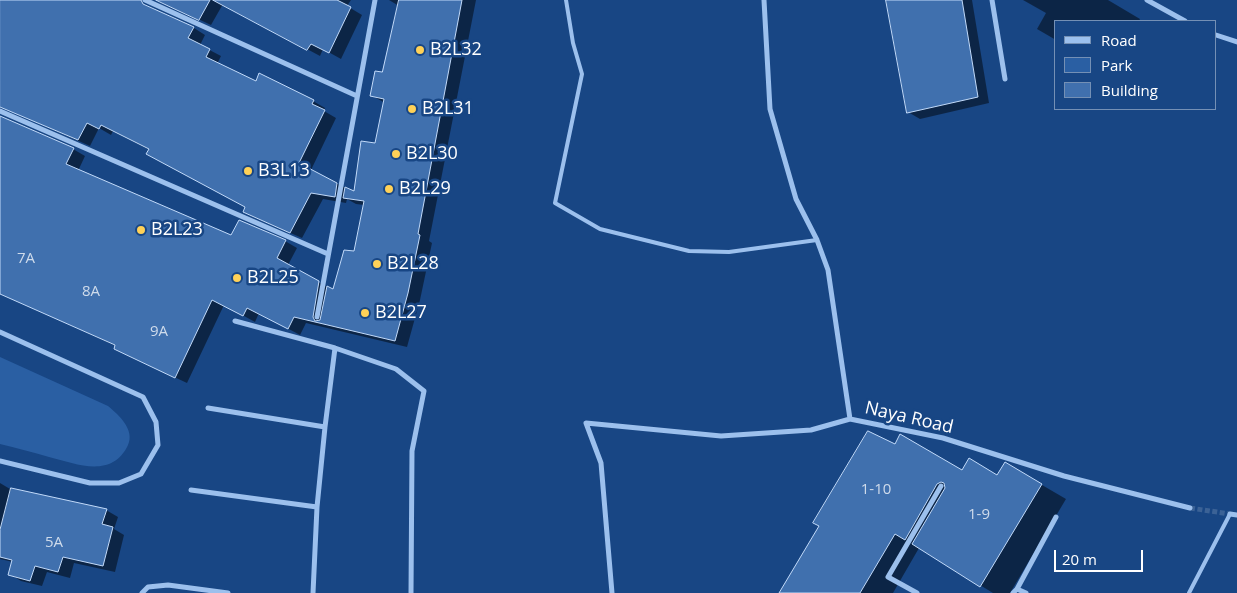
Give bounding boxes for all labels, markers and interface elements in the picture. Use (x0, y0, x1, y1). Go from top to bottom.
legend (1054, 20, 1217, 110)
text: Road (1101, 30, 1137, 50)
place label: B2L32 (430, 39, 482, 61)
marker: B2L32 (414, 44, 426, 56)
text: Park (1101, 55, 1132, 75)
text: Building (1101, 80, 1158, 100)
place label: B2L31 (422, 98, 474, 120)
marker: B2L31 (406, 103, 418, 115)
place label: B2L30 (406, 143, 458, 165)
marker: B2L30 (390, 148, 402, 160)
place label: B3L13 (258, 160, 310, 182)
marker: B3L13 (242, 165, 254, 177)
place label: B2L29 (399, 178, 451, 200)
marker: B2L29 (383, 183, 395, 195)
place label: B2L23 (151, 219, 203, 241)
marker: B2L23 (135, 224, 147, 236)
house number: 7A (17, 250, 35, 268)
place label: B2L28 (387, 253, 439, 275)
marker: B2L28 (371, 258, 383, 270)
place label: B2L25 (247, 267, 299, 289)
marker: B2L25 (231, 272, 243, 284)
house number: 8A (82, 283, 100, 301)
place label: B2L27 (375, 302, 427, 324)
marker: B2L27 (359, 307, 371, 319)
house number: 9A (150, 323, 168, 341)
street label: Naya Road (863, 397, 955, 439)
house number: 1-10 (861, 481, 891, 499)
house number: 1-9 (968, 506, 990, 524)
house number: 5A (45, 534, 63, 552)
scale bar (1057, 540, 1146, 572)
text: 20 m (1062, 549, 1097, 569)

